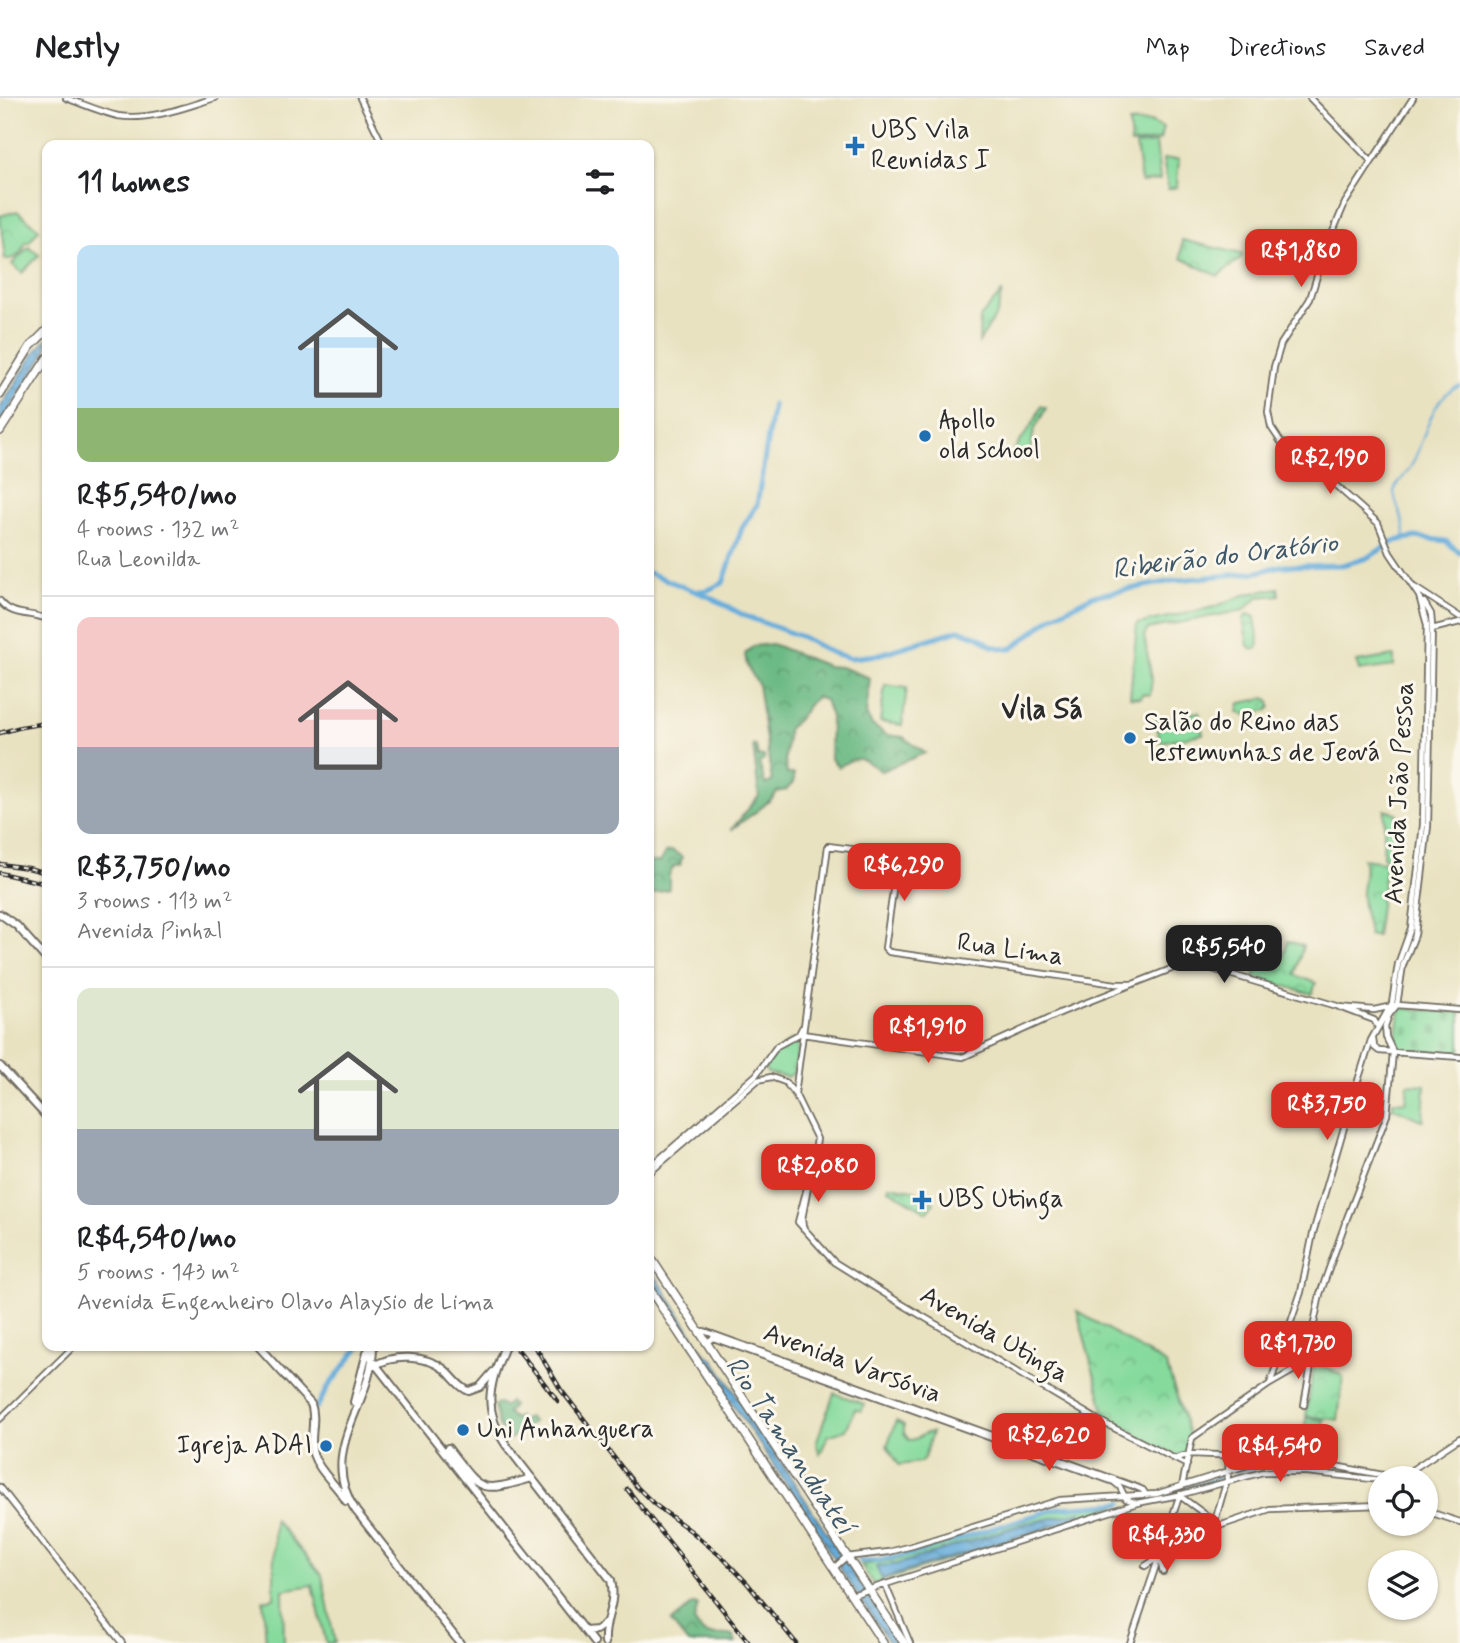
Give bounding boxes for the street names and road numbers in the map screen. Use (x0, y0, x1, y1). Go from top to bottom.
street label: Avenida João Pessoa (1377, 681, 1423, 905)
street label: Rua Lima (955, 926, 1065, 974)
street label: Avenida Utinga (912, 1279, 1075, 1394)
street label: Avenida Varsóvia (759, 1316, 945, 1412)

